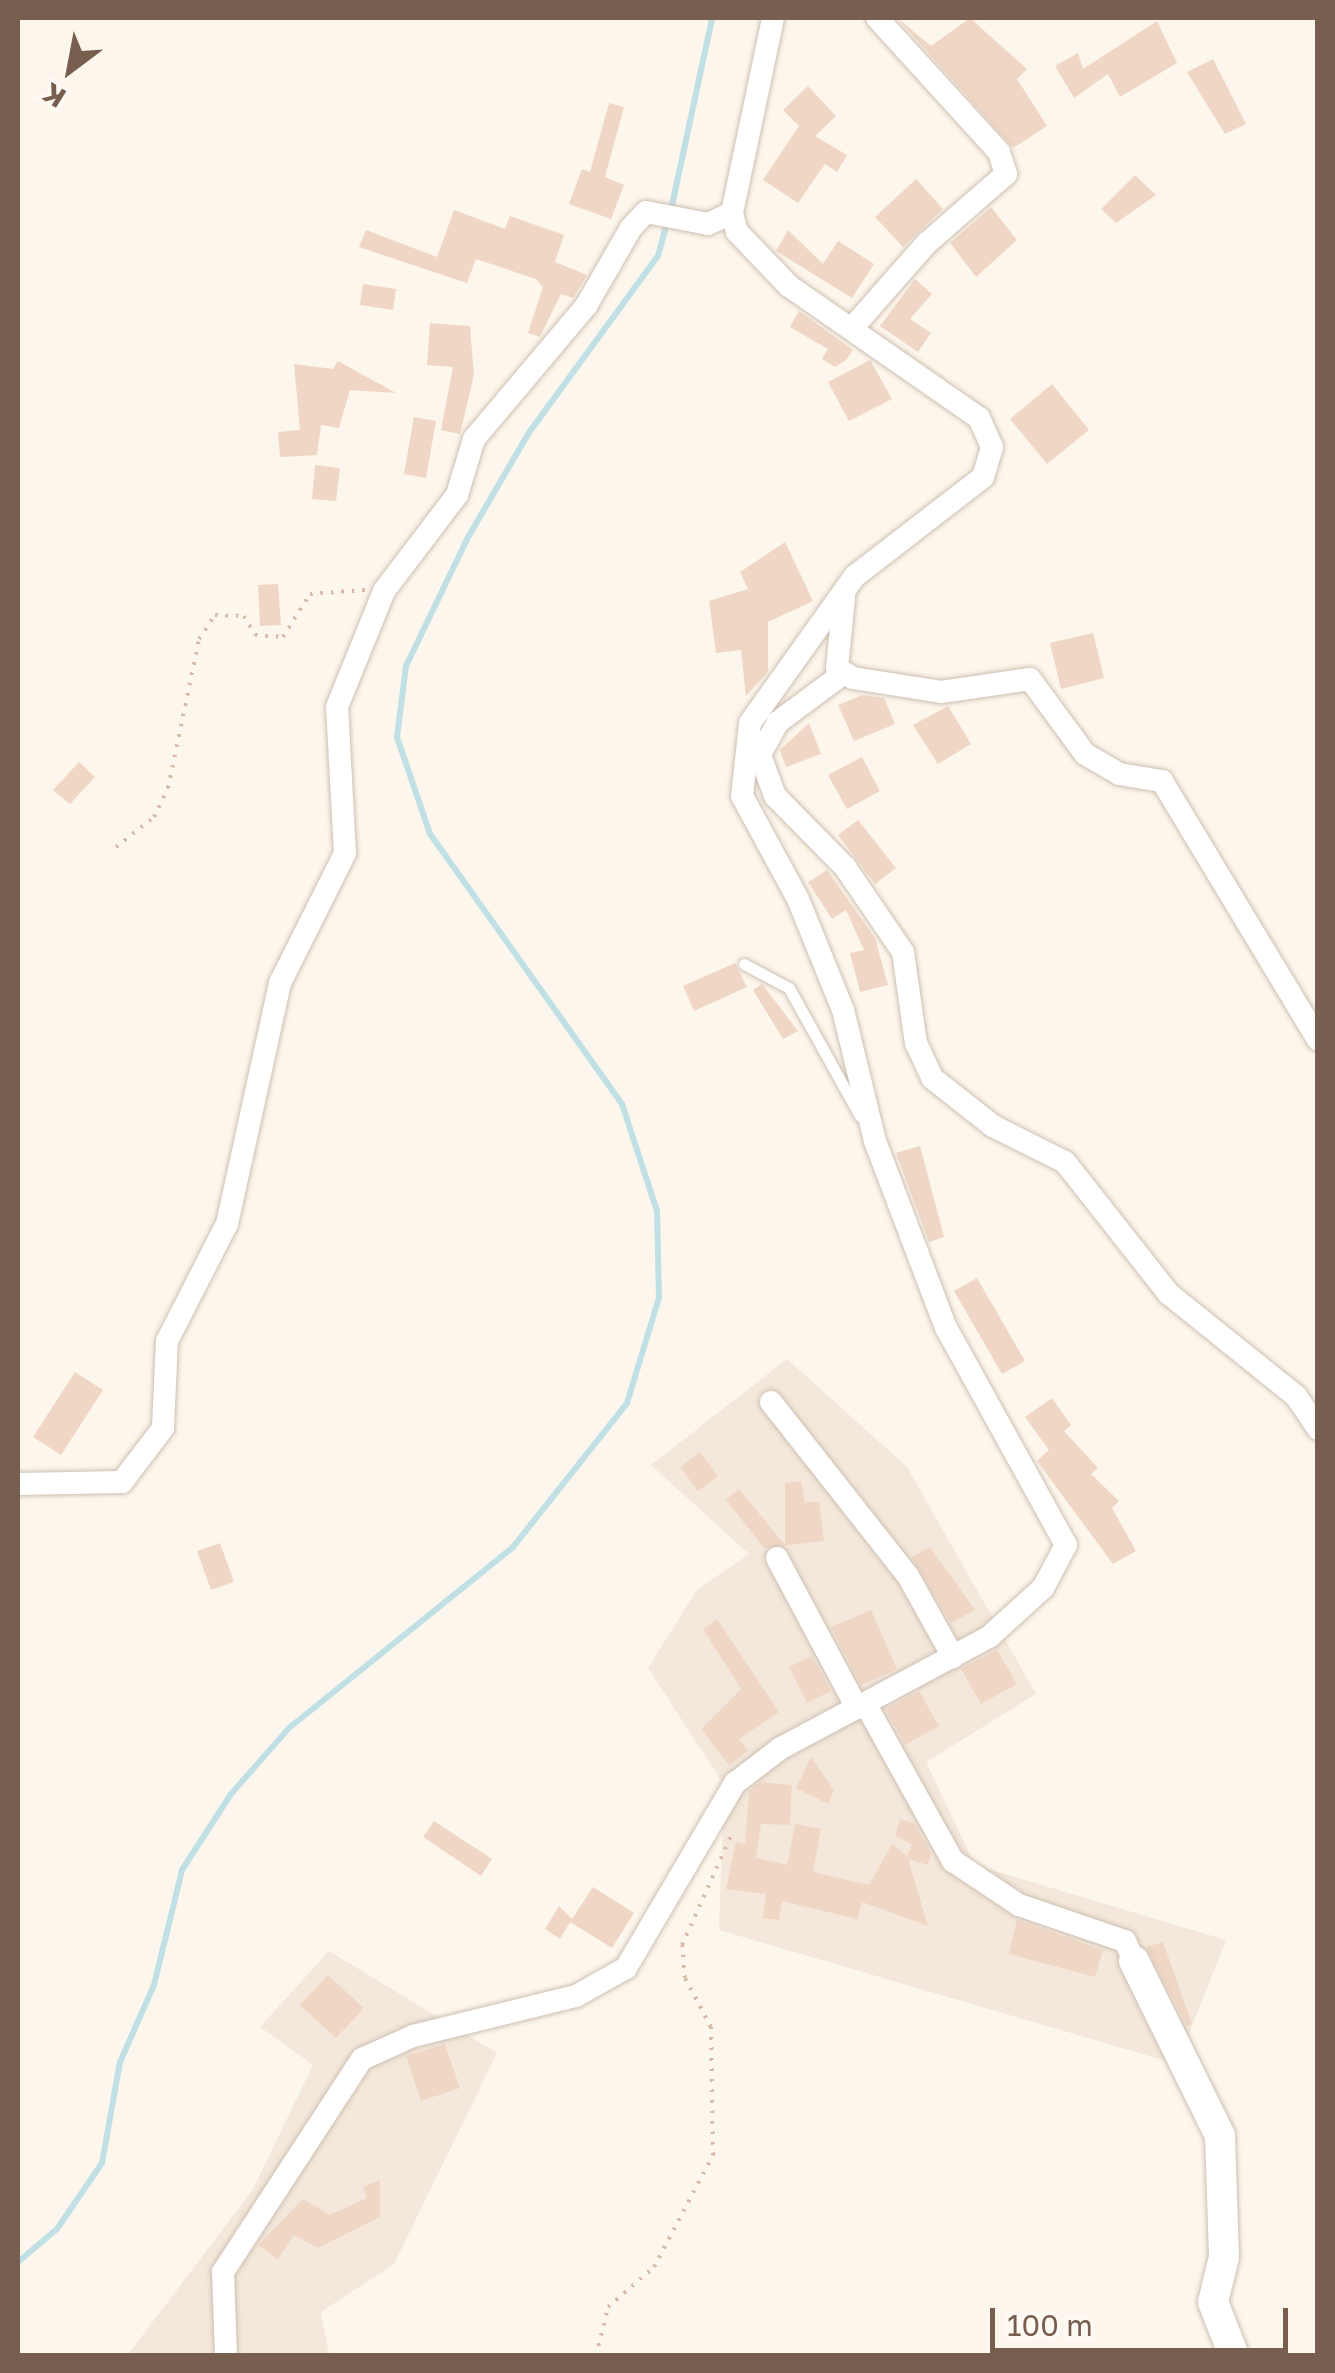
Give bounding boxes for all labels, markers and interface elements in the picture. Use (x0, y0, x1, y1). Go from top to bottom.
north arrow (20, 20, 120, 120)
text: K (36, 76, 71, 115)
scale bar (995, 2288, 1292, 2350)
text: 100 m (1007, 2307, 1093, 2343)

